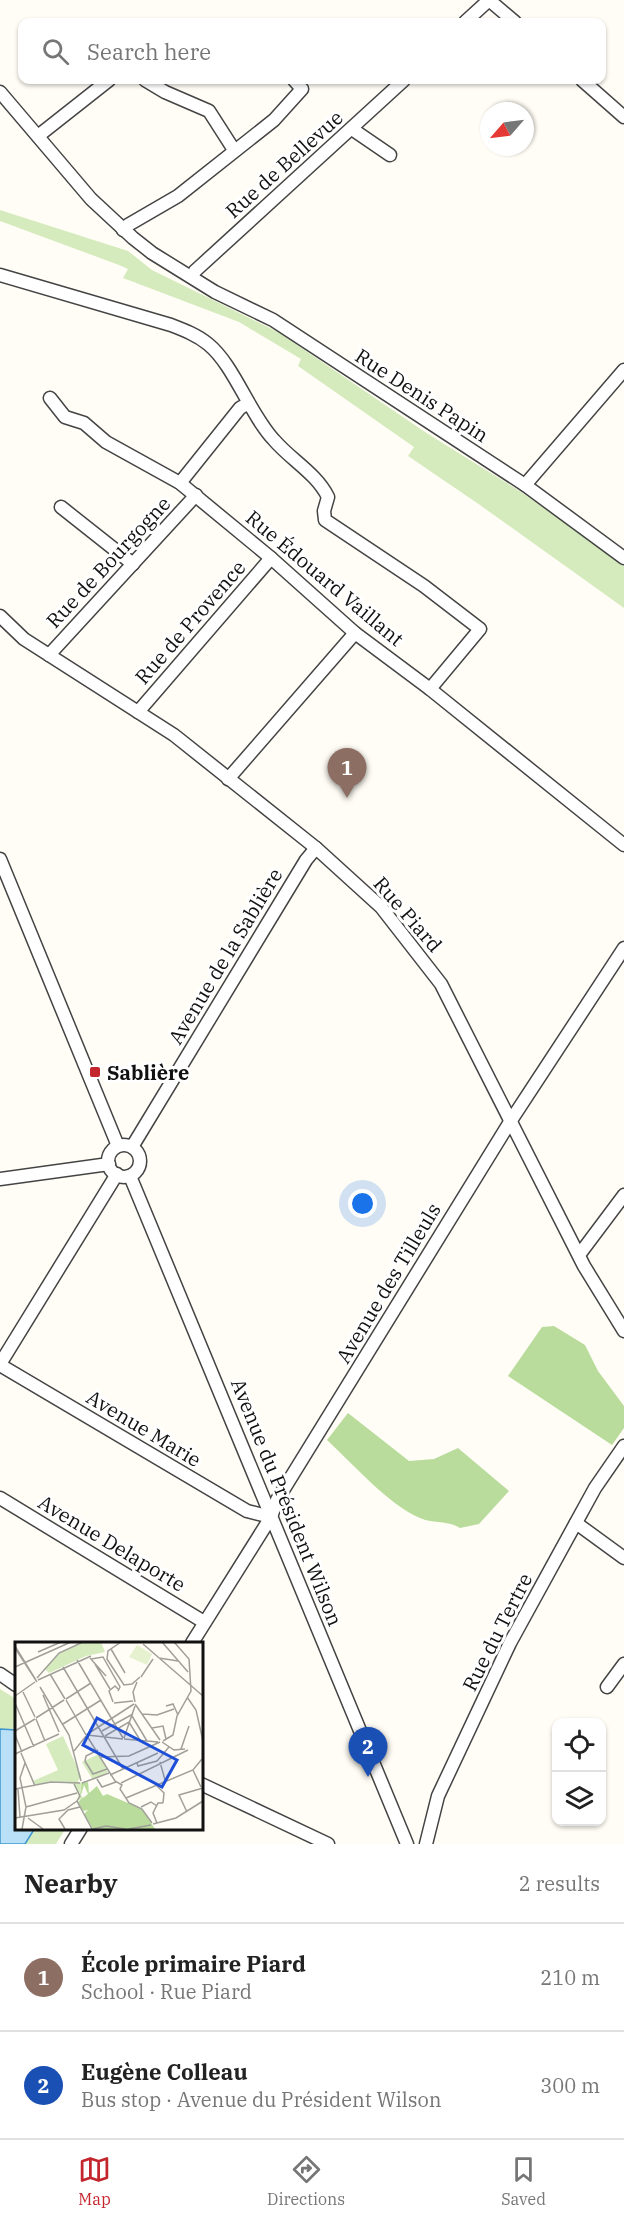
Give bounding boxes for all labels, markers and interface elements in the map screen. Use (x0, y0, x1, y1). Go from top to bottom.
search box (18, 18, 606, 84)
icon: search (39, 35, 72, 68)
text: Search here (87, 37, 211, 66)
north arrow (480, 102, 534, 156)
street label: Rue de Bellevue (220, 104, 348, 224)
street label: Rue Denis Papin (350, 342, 494, 448)
street label: Rue de Bourgogne (40, 490, 176, 634)
street label: Rue Édouard Vaillant (240, 504, 410, 652)
street label: Rue de Provence (129, 554, 251, 690)
pin: 1 (328, 748, 366, 798)
street label: Avenue de la Sablière (162, 863, 288, 1049)
street label: Rue Piard (368, 870, 448, 958)
place label: Sablière (107, 1059, 189, 1086)
marker: Sablière (88, 1065, 102, 1079)
your location (348, 1189, 377, 1218)
street label: Avenue des Tilleuls (329, 1198, 447, 1368)
street label: Avenue du Président Wilson (225, 1374, 349, 1630)
street label: Avenue Marie (82, 1383, 206, 1473)
street label: Avenue Delaporte (33, 1488, 191, 1598)
street label: Rue du Tertre (456, 1568, 538, 1696)
inset map (15, 1642, 202, 1829)
map controls (552, 1718, 606, 1826)
button: locate (552, 1718, 606, 1772)
pin: 2 (348, 1728, 388, 1777)
button: layers (552, 1772, 606, 1826)
text: Nearby (24, 1866, 118, 1900)
text: 2 results (519, 1870, 600, 1897)
text: École primaire Piard (81, 1949, 306, 1978)
text: 1 (38, 1964, 50, 1991)
text: 210 m (540, 1964, 600, 1991)
text: School · Rue Piard (81, 1978, 252, 2005)
text: Eugène Colleau (81, 2057, 248, 2086)
text: 2 (38, 2072, 50, 2099)
text: 300 m (540, 2072, 600, 2099)
text: Bus stop · Avenue du Président Wilson (81, 2086, 442, 2113)
tab: Map (78, 2153, 111, 2209)
tab: Directions (267, 2153, 345, 2209)
tab: Saved (501, 2153, 546, 2209)

